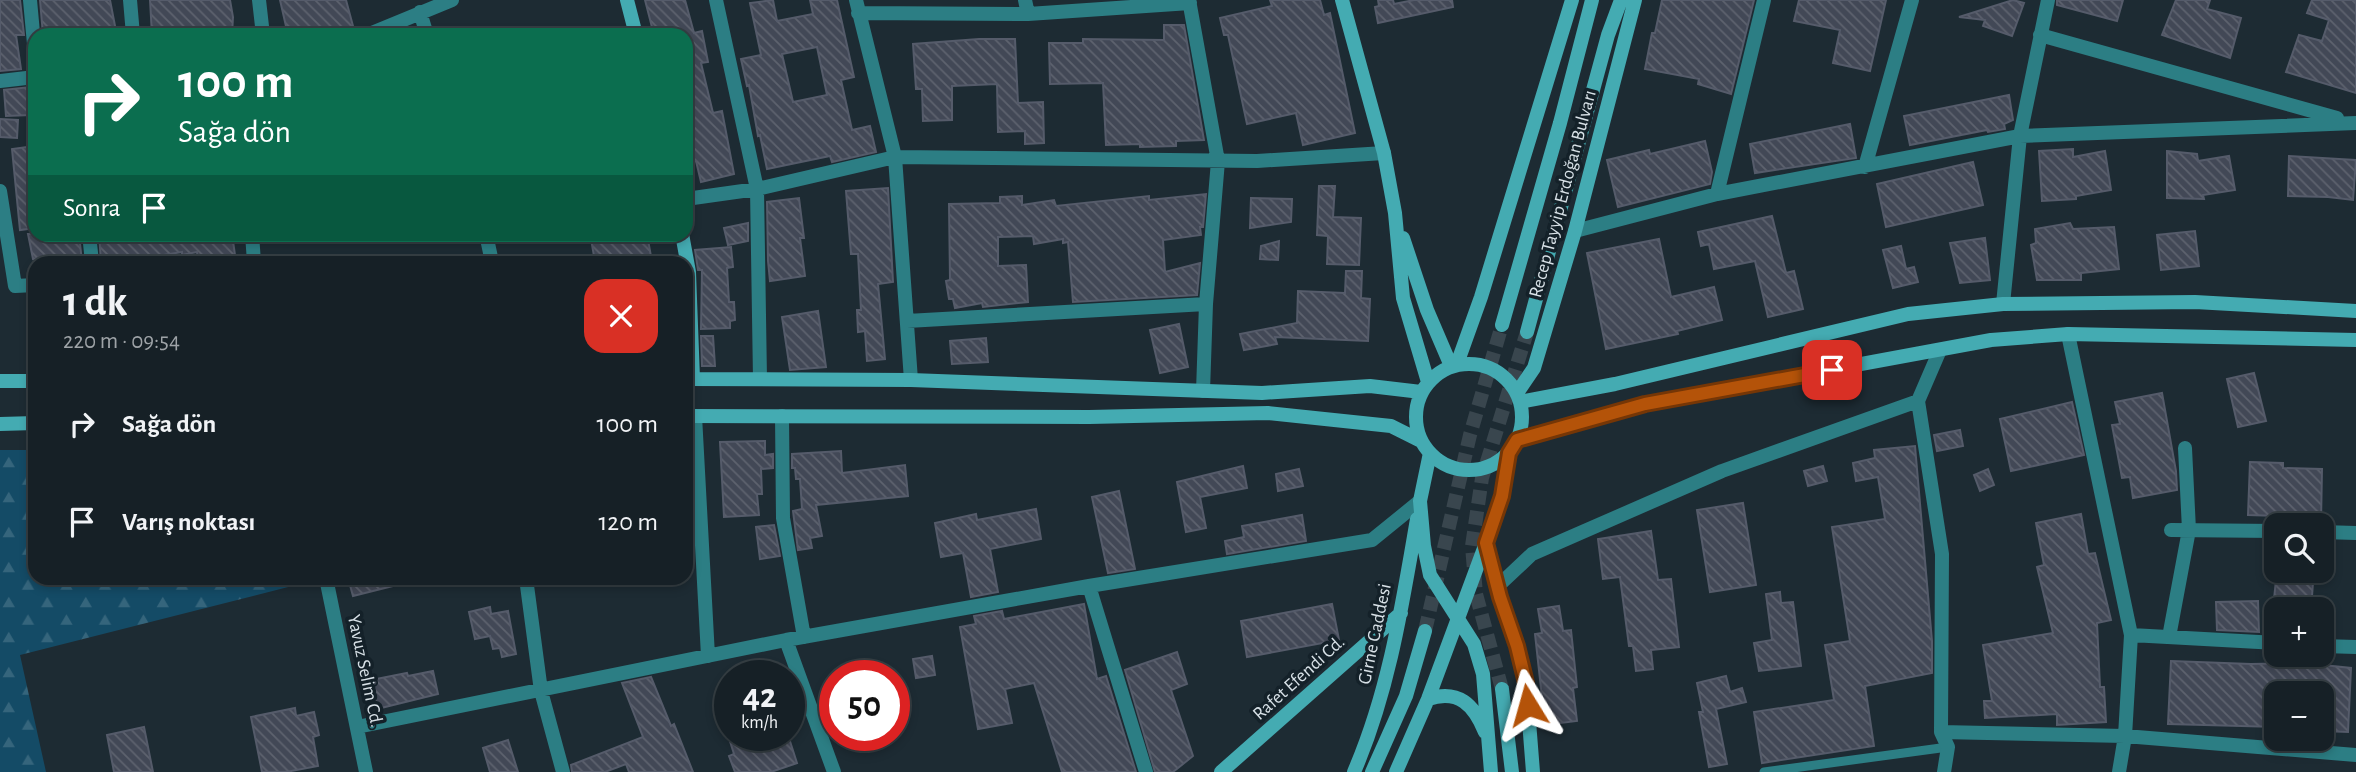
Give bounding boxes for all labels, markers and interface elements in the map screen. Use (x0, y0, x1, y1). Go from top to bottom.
icon: right (63, 56, 154, 147)
text: 100 m (178, 58, 294, 107)
street label: Recep Tayyip Erdoğan Bulvarı (1526, 88, 1600, 300)
text: Sağa dön (178, 116, 291, 148)
icon: arrive (135, 189, 173, 227)
text: Sonra (63, 195, 121, 221)
button: close (584, 279, 658, 353)
text: 1 dk (63, 281, 127, 323)
text: 220 m · 09:54 (63, 330, 180, 353)
pin (1802, 340, 1862, 400)
icon: arrive (1813, 351, 1851, 389)
icon: right (63, 405, 101, 443)
text: Sağa dön (122, 411, 216, 437)
text: 100 m (597, 411, 658, 437)
icon: arrive (63, 503, 101, 541)
text: Varış noktası (122, 509, 255, 535)
text: 120 m (598, 509, 658, 535)
map controls (2264, 513, 2334, 751)
button: search (2264, 513, 2334, 583)
street label: Girne Caddesi (1355, 582, 1395, 686)
button: + (2264, 597, 2334, 667)
street label: Yavuz Selim Cd. (344, 613, 386, 729)
street label: Rafet Efendi Cd. (1249, 632, 1349, 724)
speed limit sign: 50 (819, 660, 910, 751)
position arrow (1491, 668, 1565, 742)
text: 42 (742, 679, 777, 714)
button: − (2264, 681, 2334, 751)
text: km/h (741, 714, 778, 732)

